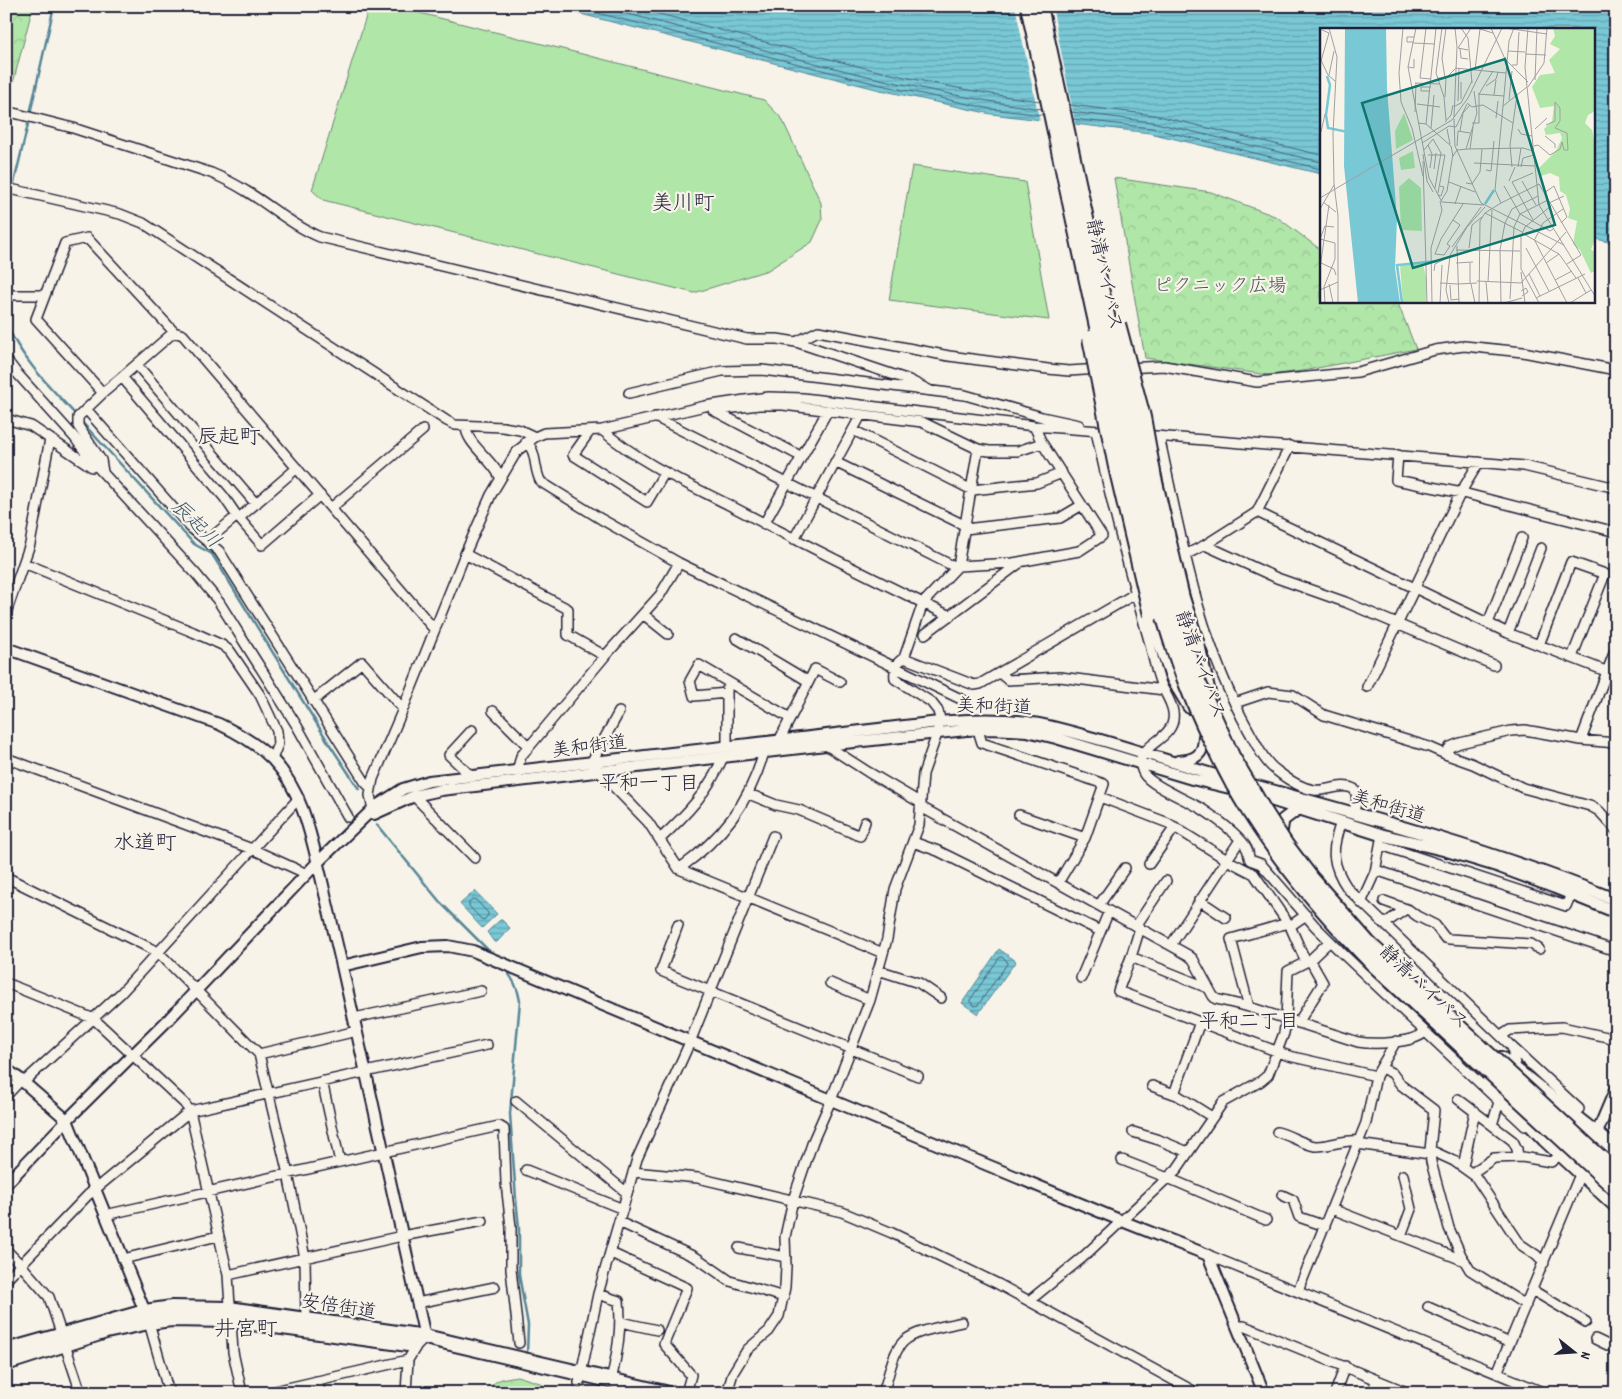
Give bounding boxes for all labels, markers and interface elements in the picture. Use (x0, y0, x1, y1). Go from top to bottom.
inset map (1320, 28, 1594, 302)
district label: 美川町 (652, 190, 715, 220)
street label: 静清バイパス (1078, 216, 1128, 333)
park label: ピクニック広場 (1153, 274, 1287, 301)
district label: 辰起町 (198, 424, 261, 454)
water label: 辰起川 (164, 494, 226, 556)
street label: 静清バイパス (1167, 607, 1231, 723)
street label: 美和街道 (955, 694, 1032, 723)
street label: 美和街道 (550, 730, 629, 767)
district label: 平和一丁目 (599, 771, 699, 799)
street label: 美和街道 (1348, 785, 1428, 832)
district label: 水道町 (114, 830, 177, 860)
street label: 静清バイパス (1372, 940, 1473, 1037)
district label: 平和二丁目 (1199, 1009, 1299, 1037)
street label: 安倍街道 (299, 1289, 378, 1328)
district label: 井宮町 (215, 1316, 278, 1346)
north arrow (1550, 1326, 1600, 1376)
text: N (1574, 1349, 1595, 1362)

